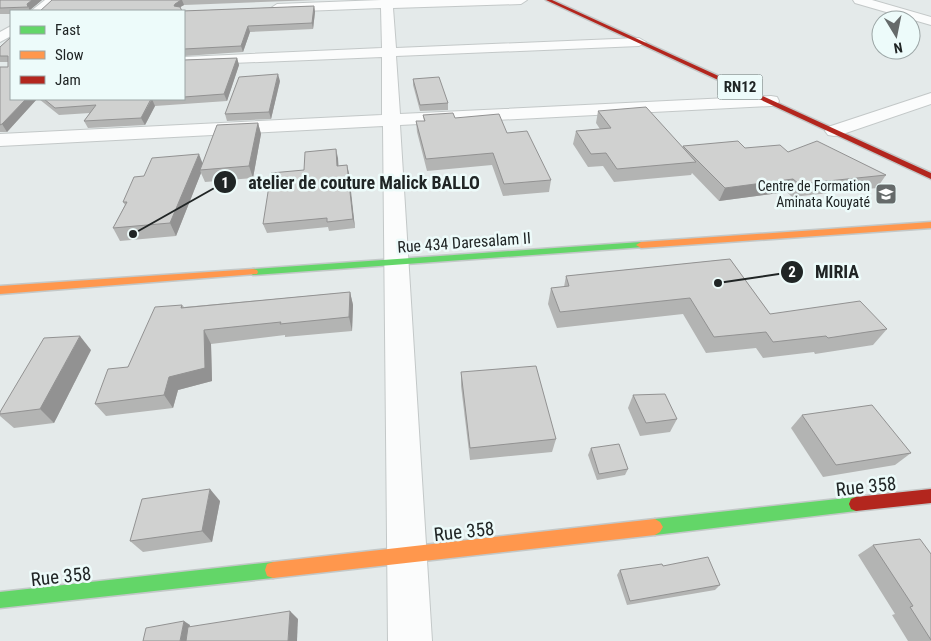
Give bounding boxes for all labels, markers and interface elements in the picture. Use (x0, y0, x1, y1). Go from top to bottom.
legend (10, 10, 185, 100)
north arrow (871, 10, 921, 60)
text: Fast (55, 21, 80, 39)
text: N (893, 39, 904, 56)
text: Slow (55, 46, 84, 64)
text: Jam (55, 71, 81, 89)
road number: RN12 (718, 74, 762, 100)
callout: atelier de couture Malick BALLO (213, 166, 490, 199)
text: atelier de couture Malick BALLO (248, 172, 480, 193)
text: 1 (221, 174, 229, 192)
place label: Centre de Formation Aminata Kouyaté (758, 178, 870, 210)
school or university icon: Centre de Formation Aminata Kouyaté (874, 182, 898, 206)
street label: Rue 434 Daresalam II (397, 228, 531, 257)
callout: MIRIA (780, 255, 869, 288)
text: MIRIA (815, 261, 859, 282)
text: 2 (788, 263, 796, 281)
street label: Rue 358 (835, 472, 897, 501)
street label: Rue 358 (433, 517, 495, 546)
street label: Rue 358 (30, 562, 92, 591)

